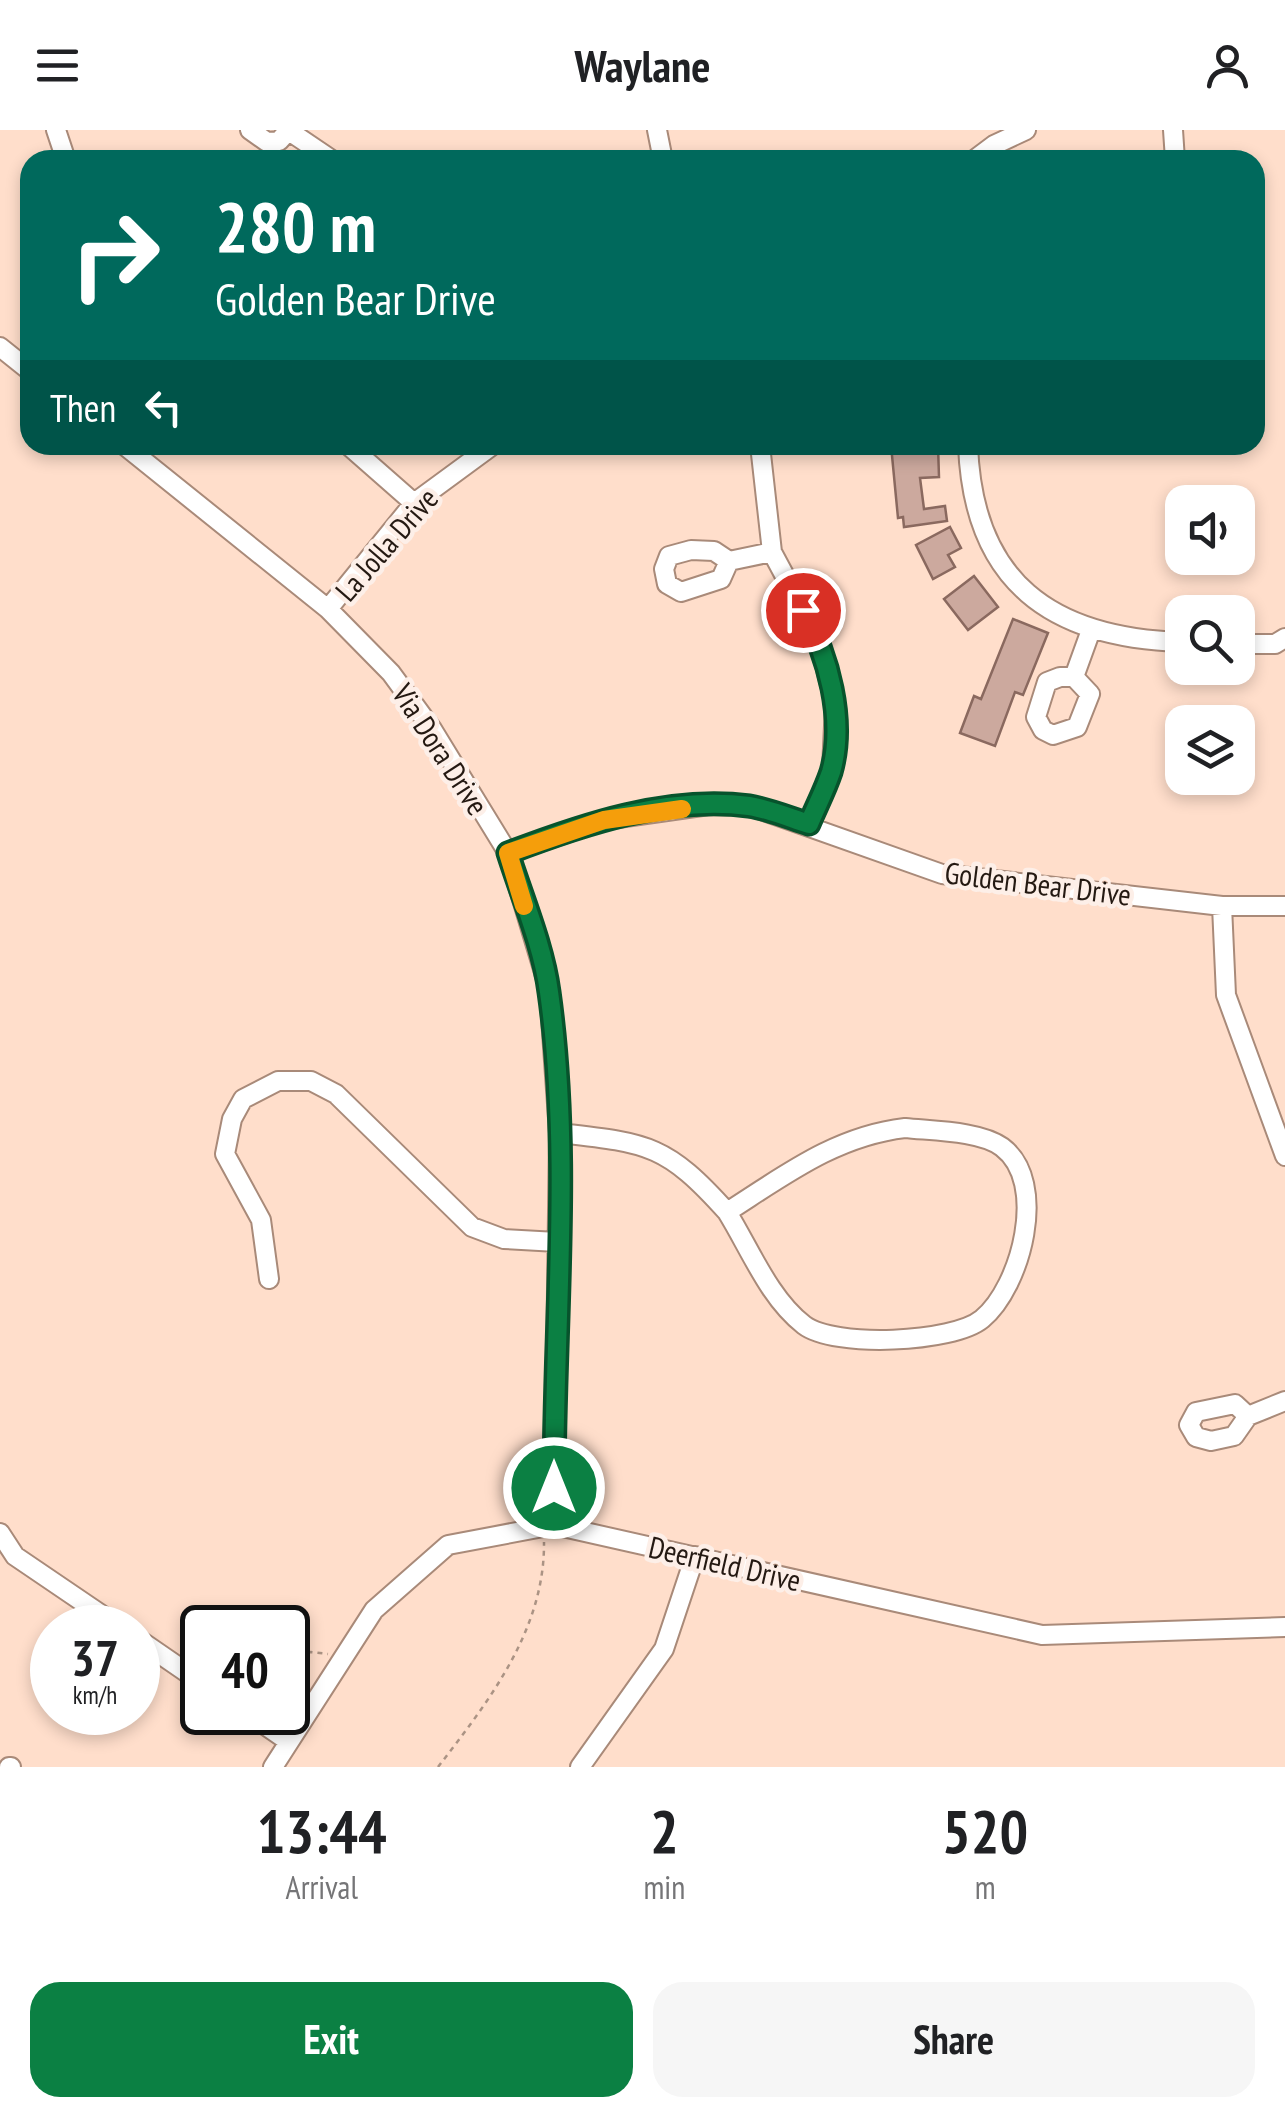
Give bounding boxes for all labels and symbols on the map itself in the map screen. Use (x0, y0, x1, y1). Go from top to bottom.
street label: La Jolla Drive (326, 479, 446, 609)
pin (761, 568, 846, 653)
street label: Via Dora Drive (384, 675, 498, 822)
street label: Golden Bear Drive (943, 852, 1133, 914)
position arrow (502, 1436, 606, 1540)
street label: Deerfield Drive (645, 1527, 805, 1599)
speed limit sign: 40 (180, 1605, 310, 1735)

